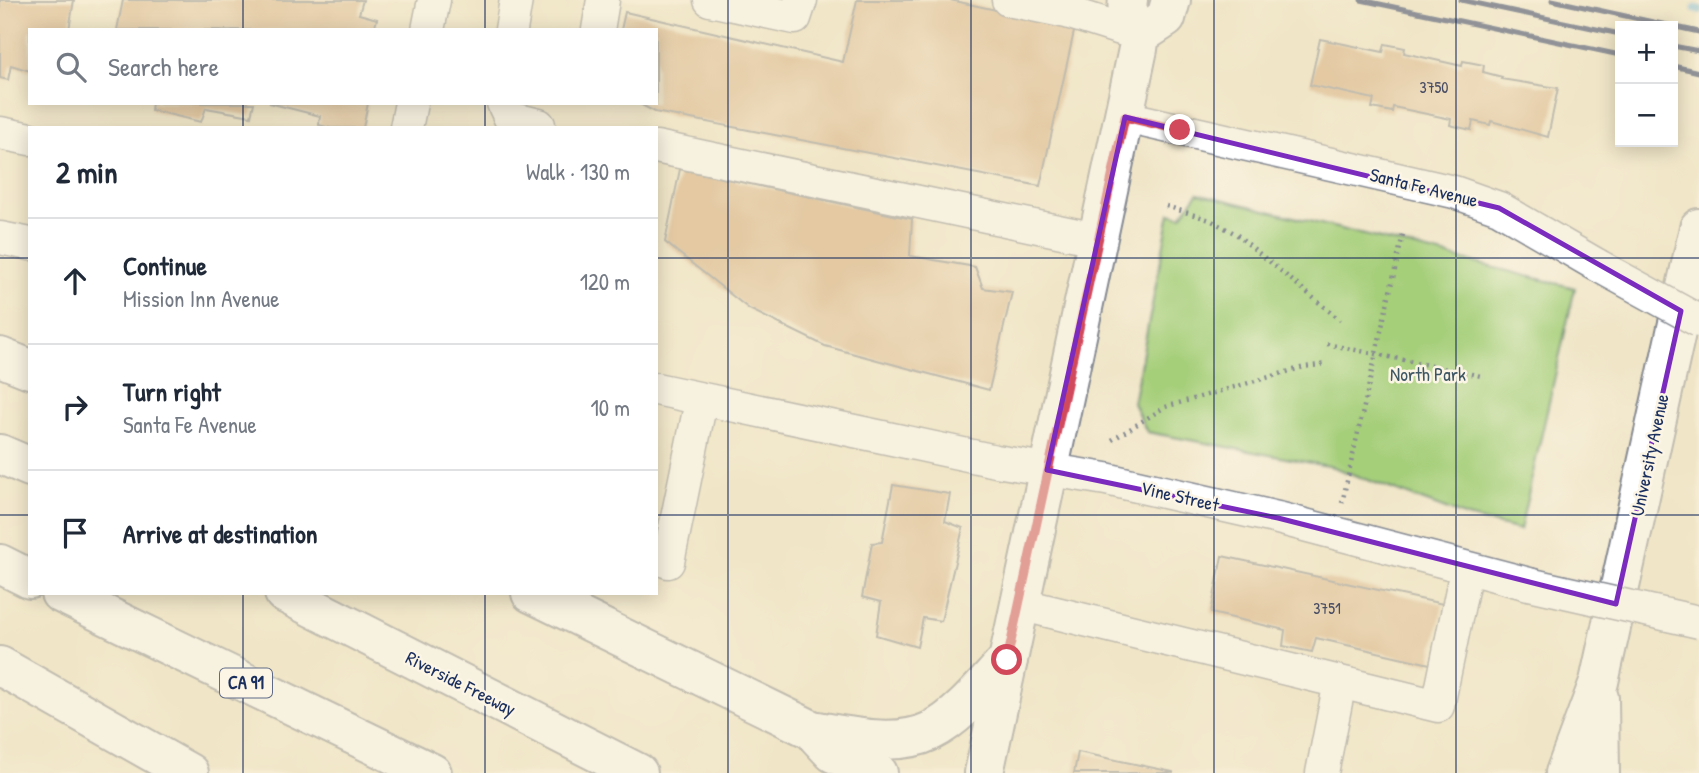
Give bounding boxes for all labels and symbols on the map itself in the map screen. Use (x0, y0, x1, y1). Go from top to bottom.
house number: 3750 (1419, 76, 1449, 98)
route end (1164, 114, 1195, 145)
street label: Santa Fe Avenue (1367, 161, 1481, 213)
park label: North Park (1390, 361, 1466, 387)
street label: University Avenue (1623, 391, 1675, 519)
street label: Vine Street (1138, 474, 1222, 518)
house number: 3751 (1313, 597, 1341, 619)
street label: Riverside Freeway (402, 644, 520, 722)
route start (991, 644, 1022, 675)
road number: CA 91 (220, 668, 272, 698)

